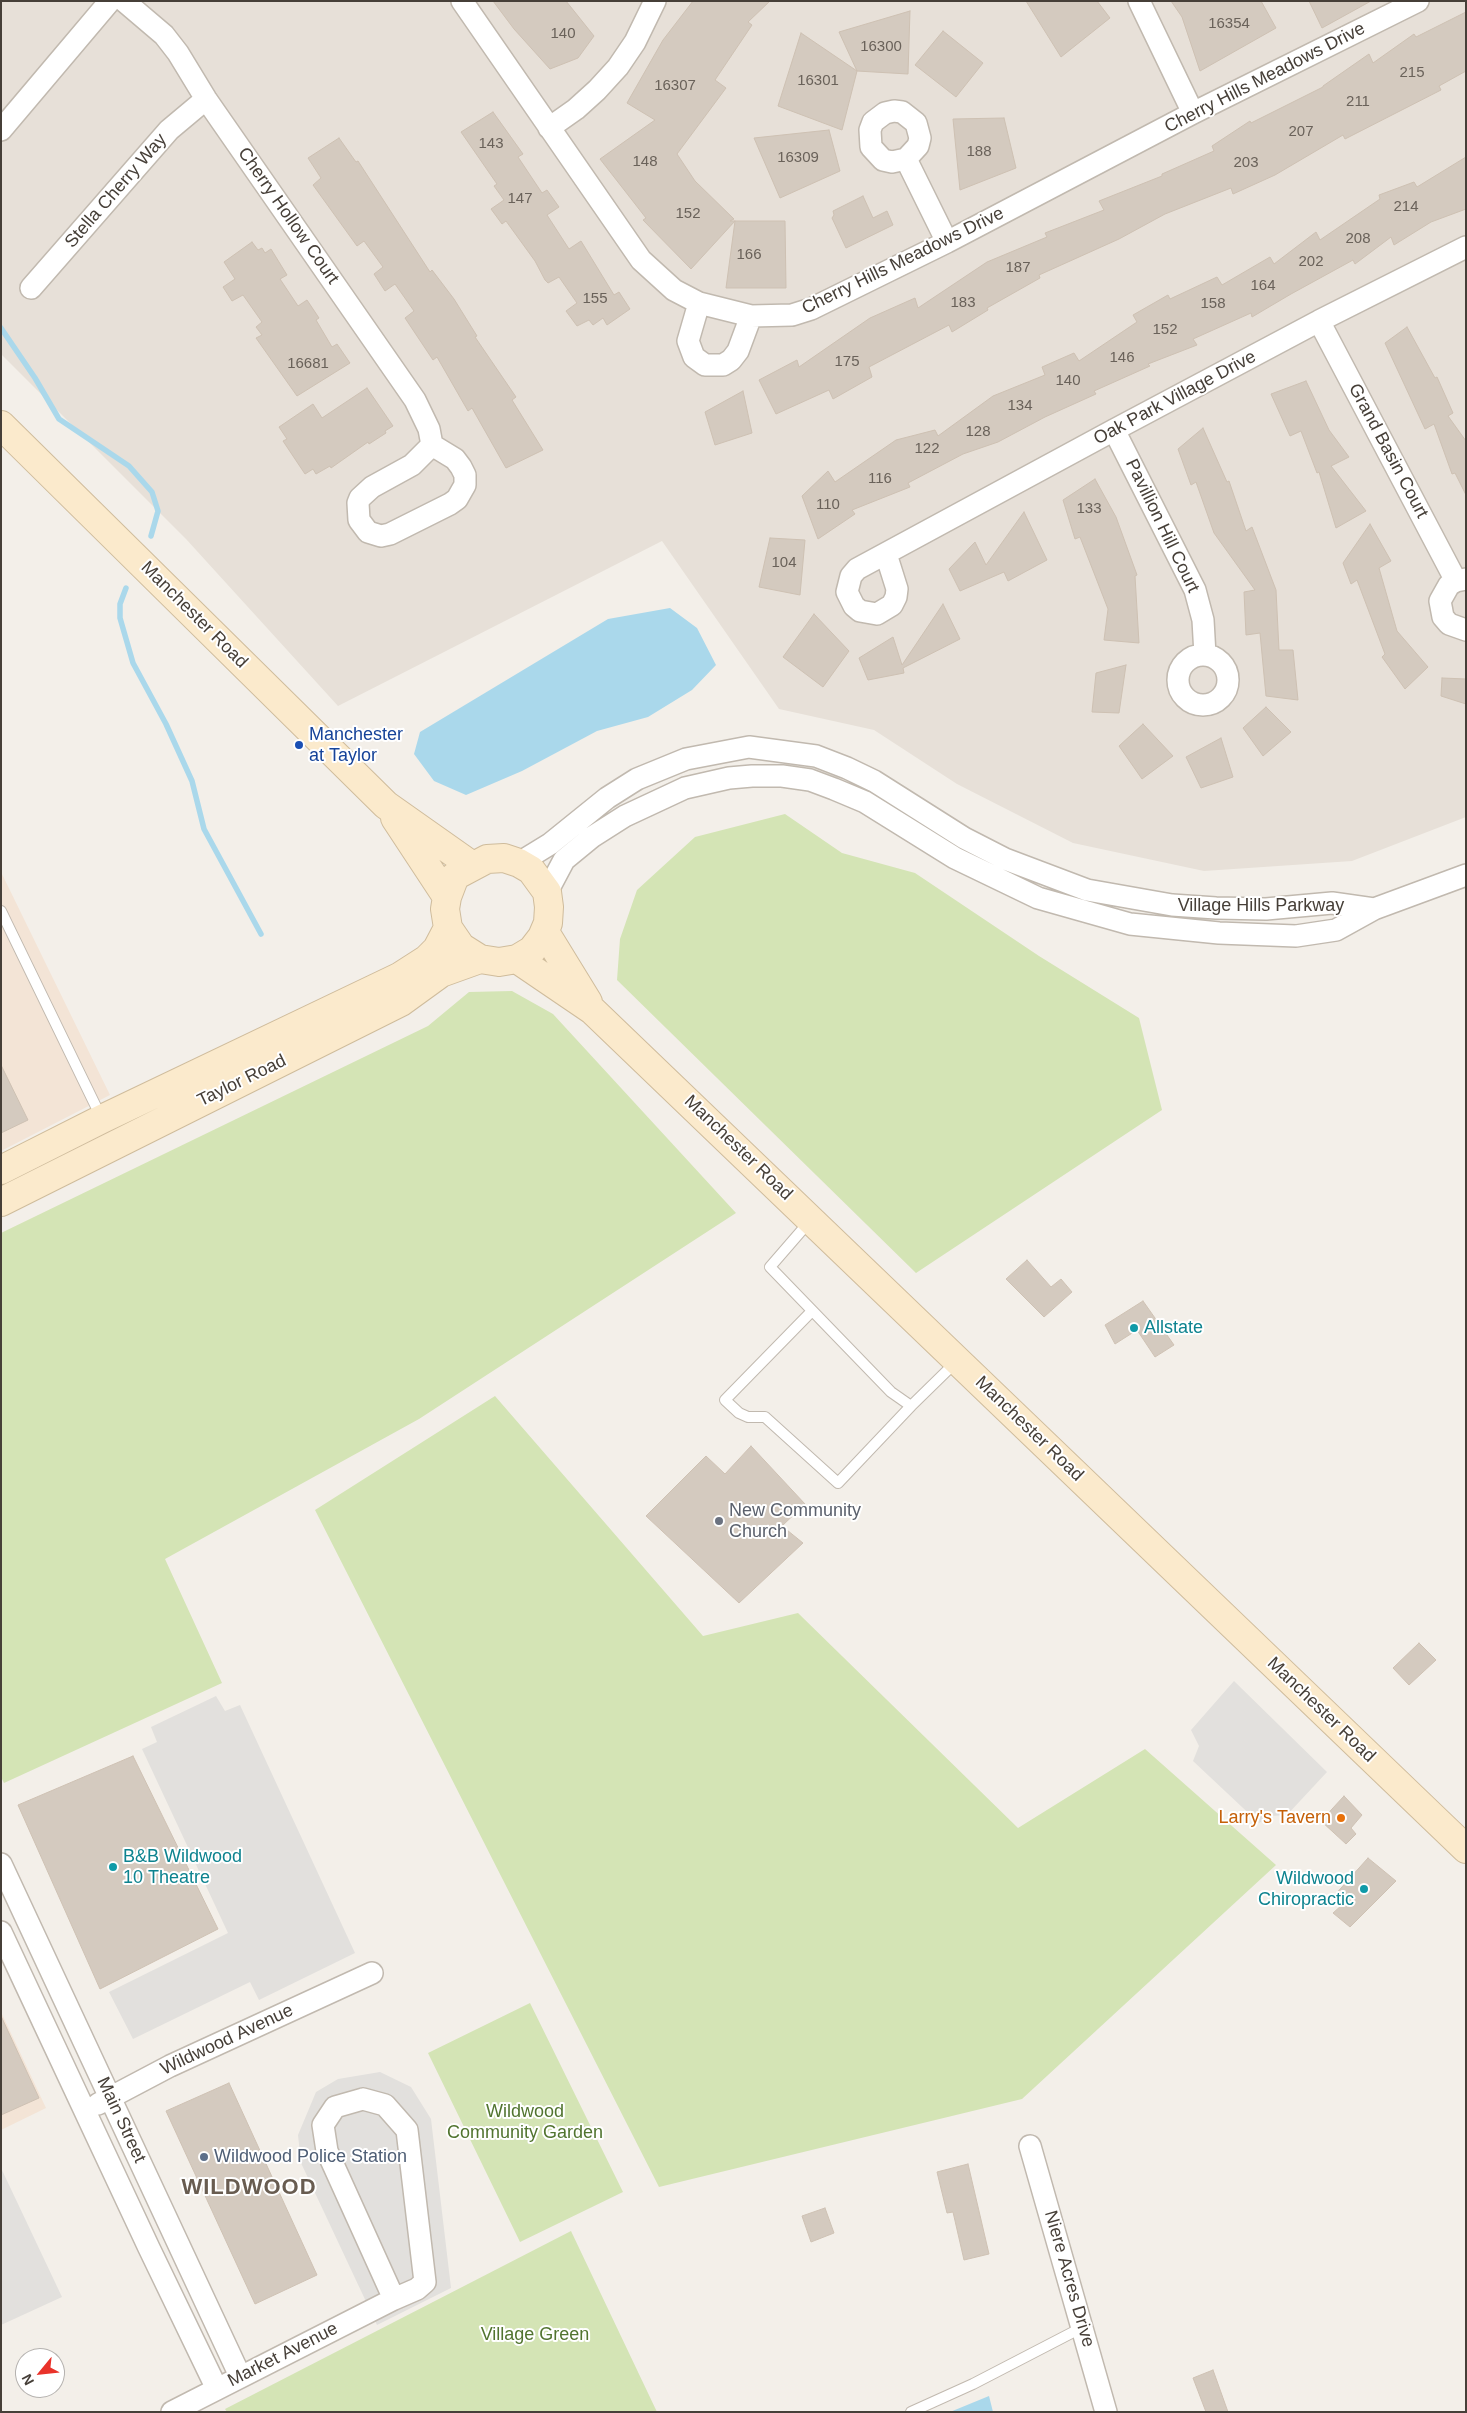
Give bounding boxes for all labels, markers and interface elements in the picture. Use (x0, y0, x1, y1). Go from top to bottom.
house number: 16354 (1208, 15, 1250, 33)
street label: Cherry Hills Meadows Drive (1161, 18, 1369, 138)
house number: 140 (550, 25, 576, 43)
house number: 16300 (860, 38, 902, 56)
house number: 215 (1399, 64, 1425, 82)
house number: 16301 (797, 72, 839, 90)
house number: 16307 (654, 77, 696, 95)
house number: 211 (1346, 93, 1370, 111)
house number: 207 (1288, 123, 1314, 141)
street label: Stella Cherry Way (60, 129, 172, 253)
house number: 143 (478, 135, 504, 153)
street label: Cherry Hollow Court (233, 143, 343, 289)
house number: 188 (966, 143, 992, 161)
house number: 16309 (777, 149, 819, 167)
house number: 148 (632, 153, 658, 171)
house number: 203 (1233, 154, 1259, 172)
house number: 147 (507, 190, 533, 208)
house number: 214 (1393, 198, 1419, 216)
street label: Cherry Hills Meadows Drive (798, 203, 1008, 319)
house number: 152 (675, 205, 701, 223)
house number: 208 (1345, 230, 1371, 248)
house number: 166 (736, 246, 762, 264)
house number: 202 (1298, 253, 1324, 271)
house number: 187 (1005, 259, 1031, 277)
house number: 164 (1250, 277, 1276, 295)
house number: 155 (582, 290, 608, 308)
house number: 183 (950, 294, 976, 312)
house number: 158 (1200, 295, 1226, 313)
house number: 152 (1152, 321, 1178, 339)
street label: Oak Park Village Drive (1090, 346, 1260, 450)
house number: 146 (1109, 349, 1135, 367)
house number: 175 (834, 353, 860, 371)
house number: 16681 (287, 355, 329, 373)
house number: 140 (1055, 372, 1081, 390)
street label: Grand Basin Court (1343, 380, 1433, 522)
house number: 134 (1007, 397, 1033, 415)
house number: 128 (965, 423, 991, 441)
house number: 122 (914, 440, 940, 458)
street label: Pavillion Hill Court (1120, 456, 1204, 596)
house number: 116 (868, 470, 892, 488)
house number: 110 (816, 496, 840, 514)
house number: 133 (1076, 500, 1102, 518)
house number: 104 (771, 554, 797, 572)
street label: Manchester Road (136, 557, 252, 673)
place label: Manchester at Taylor (309, 724, 403, 766)
marker: Manchester at Taylor (293, 739, 305, 751)
street label: Village Hills Parkway (1178, 895, 1344, 917)
street label: Taylor Road (194, 1050, 290, 1112)
street label: Manchester Road (679, 1091, 797, 1205)
place label: Allstate (1144, 1317, 1203, 1339)
marker: Allstate (1128, 1322, 1140, 1334)
street label: Manchester Road (970, 1372, 1088, 1486)
place label: New Community Church (729, 1500, 861, 1542)
marker: New Community Church (713, 1515, 725, 1527)
street label: Manchester Road (1262, 1653, 1380, 1767)
place label: Larry's Tavern (1219, 1807, 1331, 1829)
marker: Larry's Tavern (1335, 1812, 1347, 1824)
place label: B&B Wildwood 10 Theatre (123, 1846, 242, 1888)
marker: B&B Wildwood 10 Theatre (107, 1861, 119, 1873)
place label: Wildwood Chiropractic (1258, 1868, 1354, 1910)
marker: Wildwood Chiropractic (1358, 1883, 1370, 1895)
street label: Wildwood Avenue (157, 2000, 297, 2080)
street label: Main Street (92, 2074, 150, 2166)
park label: Wildwood Community Garden (447, 2101, 603, 2144)
place label: Wildwood Police Station (214, 2146, 407, 2168)
marker: Wildwood Police Station (198, 2151, 210, 2163)
district label: WILDWOOD (180, 2175, 318, 2201)
street label: Niere Acres Drive (1039, 2208, 1099, 2350)
street label: Market Avenue (224, 2318, 342, 2392)
park label: Village Green (481, 2324, 589, 2346)
north arrow (15, 2348, 65, 2398)
text: N (18, 2371, 37, 2388)

